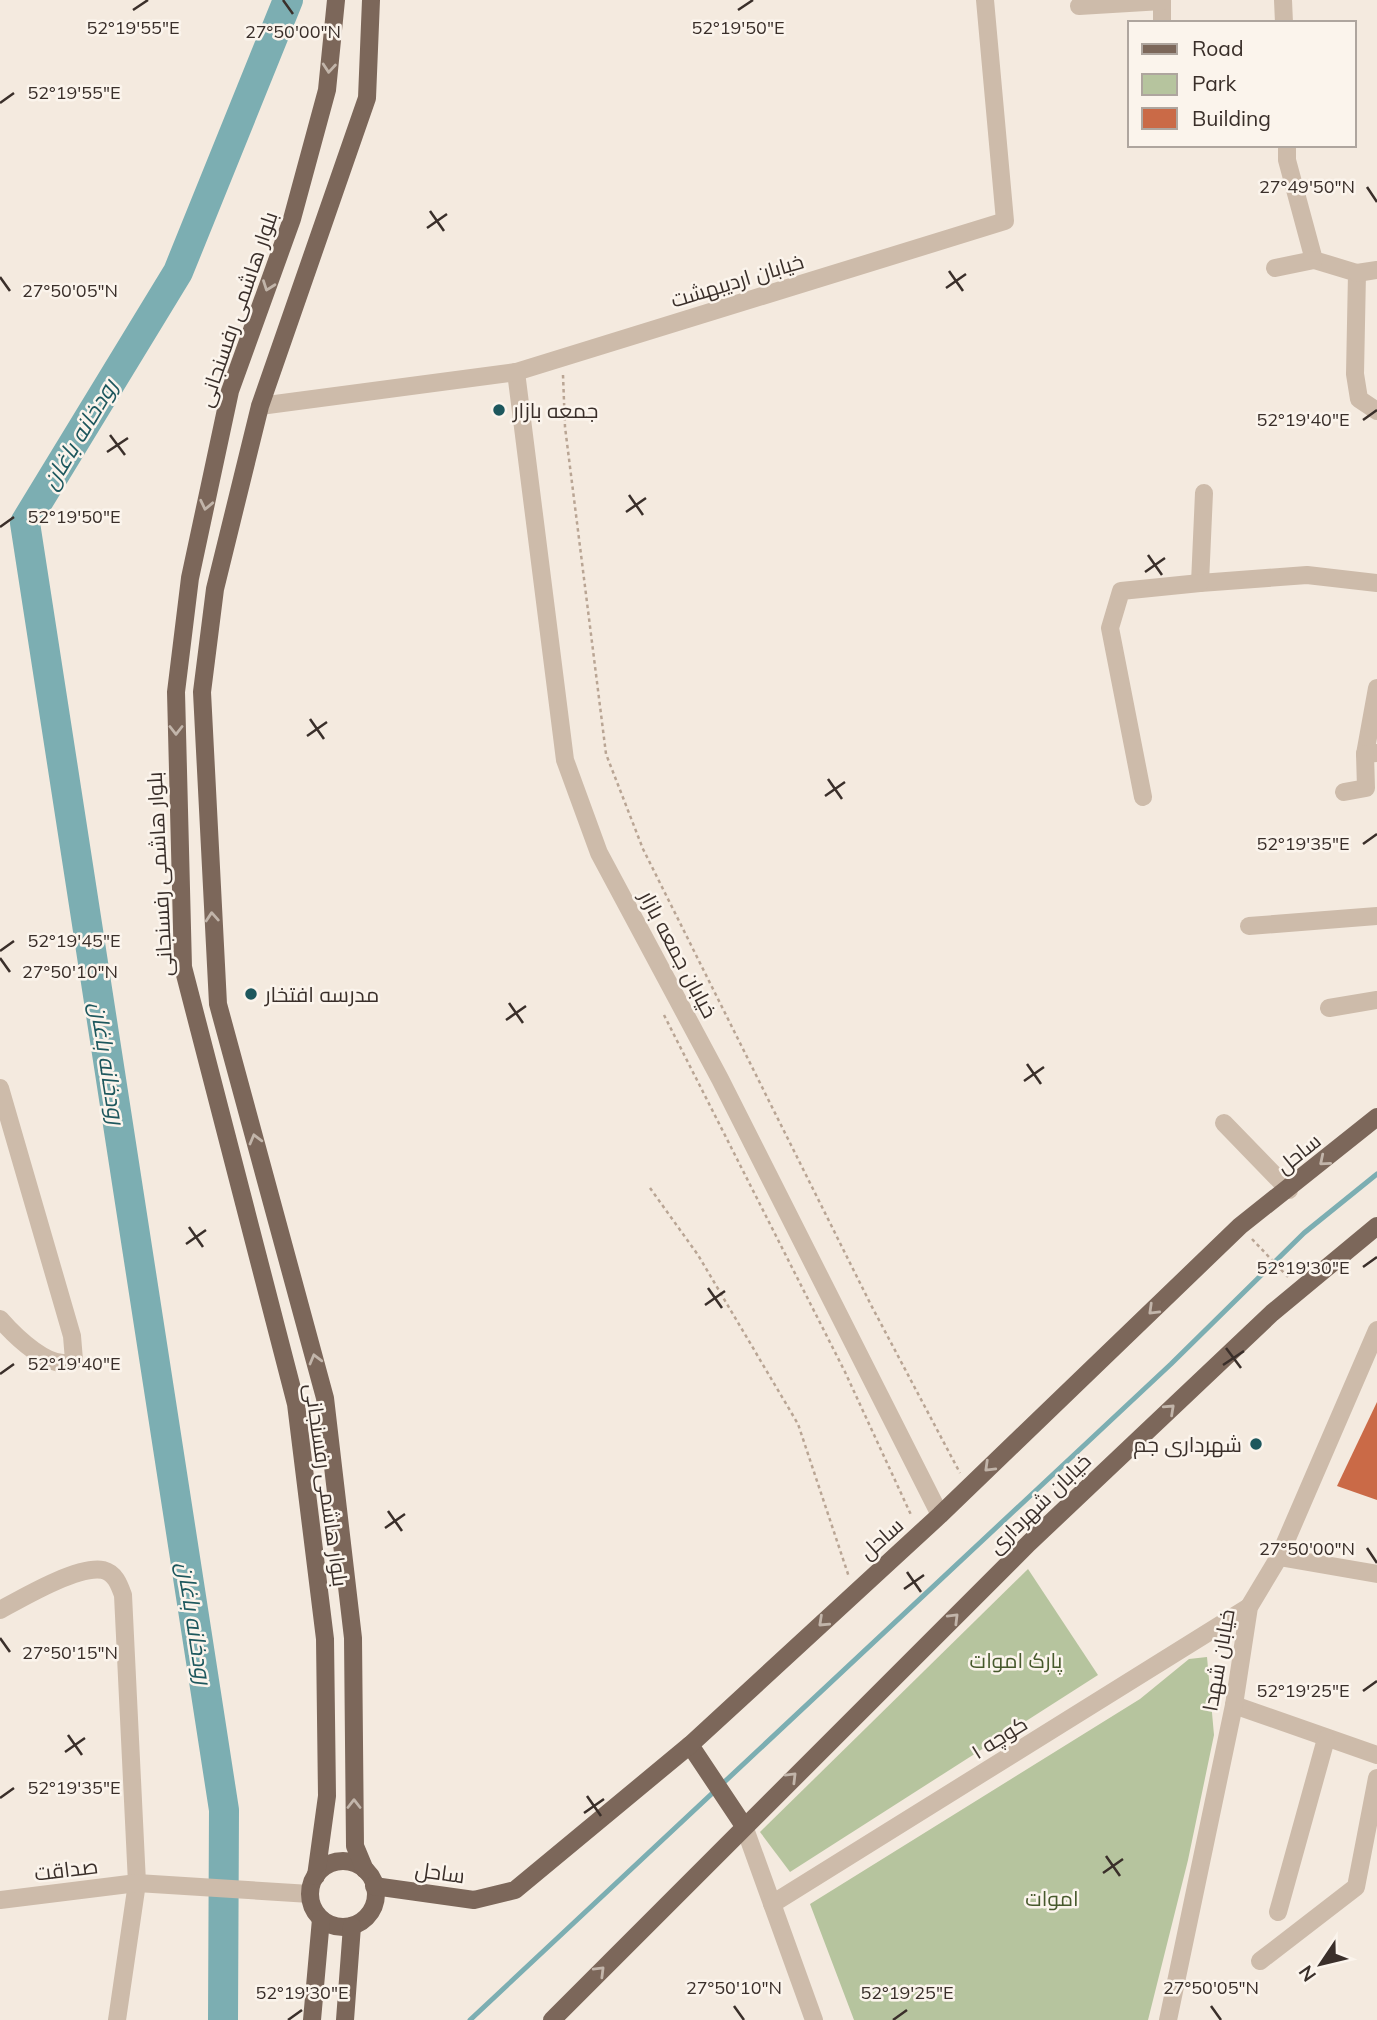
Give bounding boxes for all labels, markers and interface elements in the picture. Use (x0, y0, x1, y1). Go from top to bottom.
text: 52°19'55"E (86, 16, 180, 39)
text: 52°19'50"E (691, 16, 785, 39)
text: 27°50'00"N (245, 20, 341, 43)
legend (1128, 21, 1356, 147)
text: Road (1192, 35, 1243, 61)
one-way arrow (322, 62, 337, 74)
text: Park (1192, 70, 1236, 96)
text: 52°19'55"E (27, 81, 121, 104)
text: Building (1192, 105, 1271, 131)
text: 27°49'50"N (1259, 175, 1355, 198)
street label: بلوار هاشمی رفسنجانی (191, 208, 284, 410)
street label: خیابان اردیبهشت (667, 247, 807, 313)
text: 27°50'05"N (22, 279, 118, 302)
one-way arrow (262, 280, 276, 292)
water label: رودخانه باغان (35, 372, 124, 494)
place label: جمعه بازار (512, 397, 598, 423)
marker: جمعه بازار (491, 402, 507, 418)
text: 52°19'40"E (1256, 408, 1350, 431)
one-way arrow (199, 499, 214, 511)
text: 52°19'50"E (27, 505, 121, 528)
one-way arrow (168, 725, 184, 735)
street label: بلوار هاشمی رفسنجانی (141, 771, 178, 977)
text: 52°19'35"E (1256, 832, 1350, 855)
street label: خیابان جمعه بازار (633, 885, 723, 1023)
one-way arrow (205, 911, 220, 922)
text: 52°19'45"E (27, 929, 121, 952)
text: 27°50'10"N (22, 960, 118, 983)
place label: مدرسه افتخار (264, 981, 379, 1007)
marker: مدرسه افتخار (243, 986, 259, 1002)
water label: رودخانه باغان (84, 1000, 132, 1128)
street label: ساحل (1270, 1127, 1326, 1180)
one-way arrow (249, 1133, 263, 1145)
one-way arrow (1320, 1153, 1333, 1165)
text: 52°19'30"E (1256, 1256, 1350, 1279)
one-way arrow (1149, 1301, 1162, 1314)
text: 52°19'40"E (27, 1352, 121, 1375)
one-way arrow (308, 1353, 323, 1365)
street label: بلوار هاشمی رفسنجانی (299, 1382, 354, 1588)
one-way arrow (1162, 1404, 1175, 1417)
place label: شهرداری جم (1133, 1431, 1242, 1459)
marker: شهرداری جم (1248, 1436, 1264, 1452)
street label: خیابان شهرداری (982, 1447, 1097, 1559)
one-way arrow (985, 1459, 998, 1472)
street label: ساحل (854, 1512, 909, 1565)
text: 27°50'00"N (1259, 1537, 1355, 1560)
water label: رودخانه باغان (171, 1560, 219, 1688)
street label: خیابان شهدا (1196, 1607, 1241, 1713)
one-way arrow (945, 1613, 958, 1626)
one-way arrow (818, 1614, 831, 1627)
text: 27°50'15"N (22, 1641, 118, 1664)
park label: پارک اموات (970, 1647, 1063, 1675)
text: 52°19'25"E (1256, 1679, 1350, 1702)
street label: کوچه ۱ (966, 1710, 1033, 1766)
one-way arrow (783, 1773, 796, 1786)
text: 52°19'35"E (27, 1776, 121, 1799)
one-way arrow (346, 1798, 362, 1808)
street label: صداقت (33, 1852, 99, 1886)
street label: ساحل (413, 1856, 467, 1889)
park label: اموات (1025, 1885, 1079, 1911)
north arrow (1286, 1929, 1356, 1999)
text: N (1293, 1961, 1321, 1987)
one-way arrow (591, 1967, 604, 1980)
text: 27°50'10"N (686, 1976, 782, 1999)
text: 27°50'05"N (1163, 1976, 1259, 1999)
text: 52°19'30"E (255, 1981, 349, 2004)
text: 52°19'25"E (860, 1981, 954, 2004)

